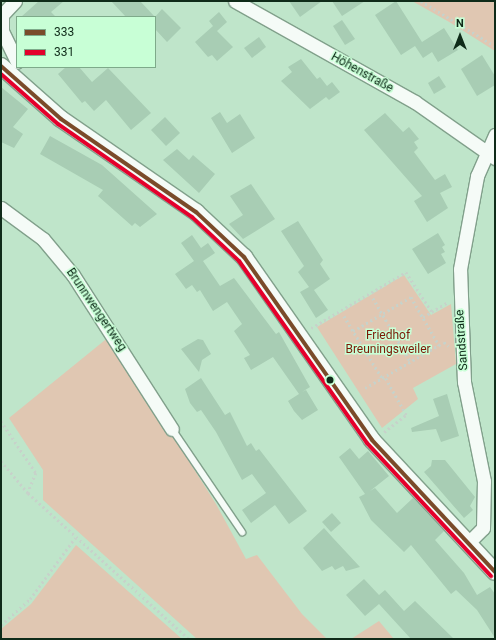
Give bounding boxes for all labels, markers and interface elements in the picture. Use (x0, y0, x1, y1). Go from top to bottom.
legend (16, 16, 156, 68)
north arrow (440, 16, 480, 56)
text: N (456, 17, 464, 30)
text: 333 (54, 25, 74, 39)
text: 331 (54, 45, 74, 59)
street label: Höhenstraße (328, 50, 396, 96)
street label: Brunnwengertweg (63, 266, 129, 354)
street label: Sandstraße (453, 309, 471, 371)
park label: Friedhof Breuningsweiler (345, 329, 431, 357)
unlabelled marker (325, 375, 335, 385)

